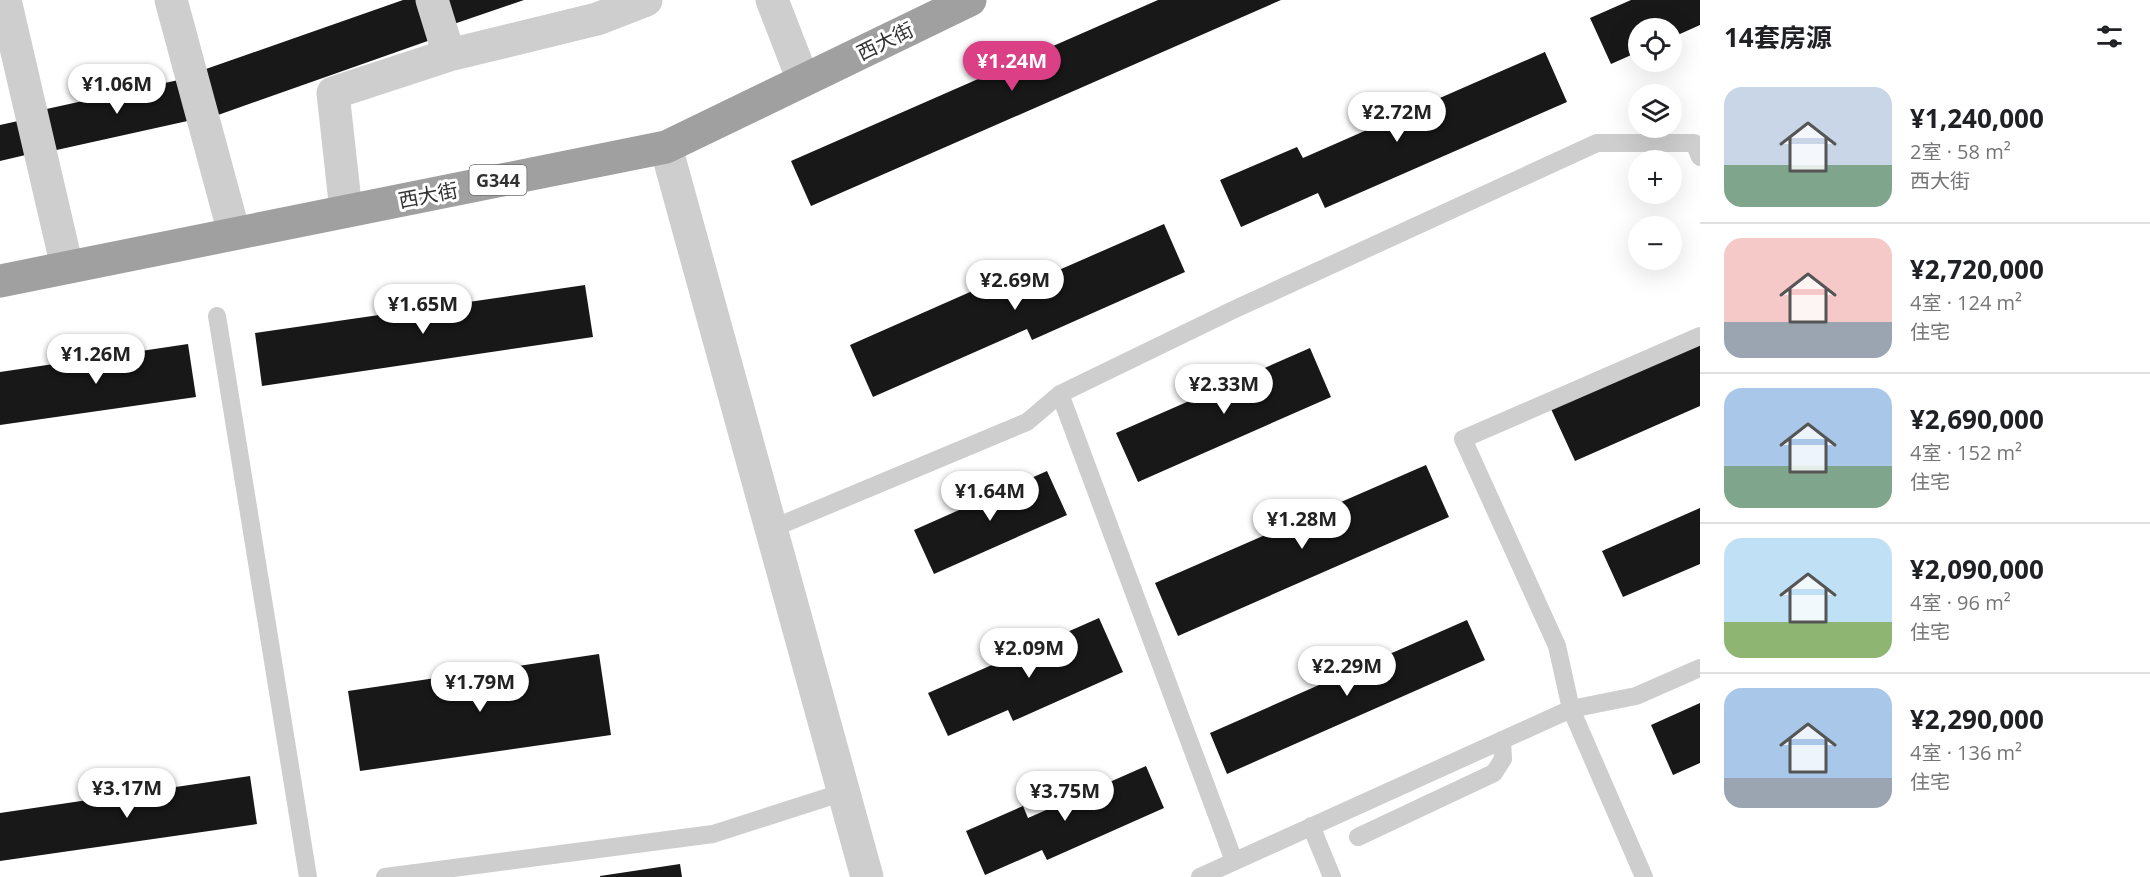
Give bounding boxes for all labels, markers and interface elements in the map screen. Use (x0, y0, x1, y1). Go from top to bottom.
street label: 西大街 (852, 16, 918, 66)
map controls (1628, 18, 1682, 270)
button: locate (1628, 18, 1682, 72)
text: 14套房源 (1724, 19, 1832, 55)
icon: filters (2093, 20, 2126, 53)
pin: ¥1.24M (963, 41, 1061, 92)
text: ¥1.24M (977, 47, 1047, 74)
pin: ¥1.06M (68, 64, 166, 115)
text: ¥1.06M (82, 70, 152, 97)
button: layers (1628, 84, 1682, 138)
pin: ¥2.72M (1348, 92, 1446, 143)
text: ¥2.72M (1362, 98, 1432, 125)
text: ¥1,240,000 (1910, 100, 2044, 136)
icon: home (1772, 111, 1844, 183)
text: 2室 · 58 m² (1910, 138, 2011, 165)
button: + (1628, 150, 1682, 204)
road number: G344 (470, 165, 526, 195)
text: 西大街 (1910, 167, 1970, 194)
street label: 西大街 (396, 176, 460, 214)
button: − (1628, 216, 1682, 270)
text: ¥2,720,000 (1910, 251, 2044, 287)
pin: ¥2.69M (966, 260, 1064, 311)
icon: home (1772, 262, 1844, 334)
text: ¥2.69M (980, 266, 1050, 293)
pin: ¥1.65M (374, 284, 472, 335)
text: 4室 · 124 m² (1910, 289, 2022, 316)
text: ¥1.65M (388, 290, 458, 317)
text: 住宅 (1910, 318, 1950, 345)
pin: ¥1.26M (47, 334, 145, 385)
text: ¥1.26M (61, 340, 131, 367)
pin: ¥2.33M (1175, 364, 1273, 415)
text: ¥2.33M (1189, 370, 1259, 397)
text: ¥2,690,000 (1910, 401, 2044, 437)
icon: home (1772, 412, 1844, 484)
text: 4室 · 152 m² (1910, 439, 2022, 466)
text: 住宅 (1910, 468, 1950, 495)
pin: ¥1.64M (941, 471, 1039, 522)
text: ¥1.64M (955, 477, 1025, 504)
pin: ¥1.28M (1253, 499, 1351, 550)
text: ¥1.28M (1267, 505, 1337, 532)
text: ¥2,090,000 (1910, 551, 2044, 587)
icon: home (1772, 562, 1844, 634)
text: 4室 · 96 m² (1910, 589, 2011, 616)
text: 住宅 (1910, 618, 1950, 645)
pin: ¥2.09M (980, 628, 1078, 679)
text: ¥2.09M (994, 634, 1064, 661)
pin: ¥2.29M (1298, 646, 1396, 697)
text: ¥2.29M (1312, 652, 1382, 679)
pin: ¥1.79M (431, 662, 529, 713)
text: ¥1.79M (445, 668, 515, 695)
text: ¥2,290,000 (1910, 701, 2044, 737)
icon: home (1772, 712, 1844, 784)
text: 4室 · 136 m² (1910, 739, 2022, 766)
pin: ¥3.17M (78, 768, 176, 819)
text: 住宅 (1910, 768, 1950, 795)
pin: ¥3.75M (1016, 771, 1114, 822)
text: ¥3.17M (92, 774, 162, 801)
text: ¥3.75M (1030, 777, 1100, 804)

